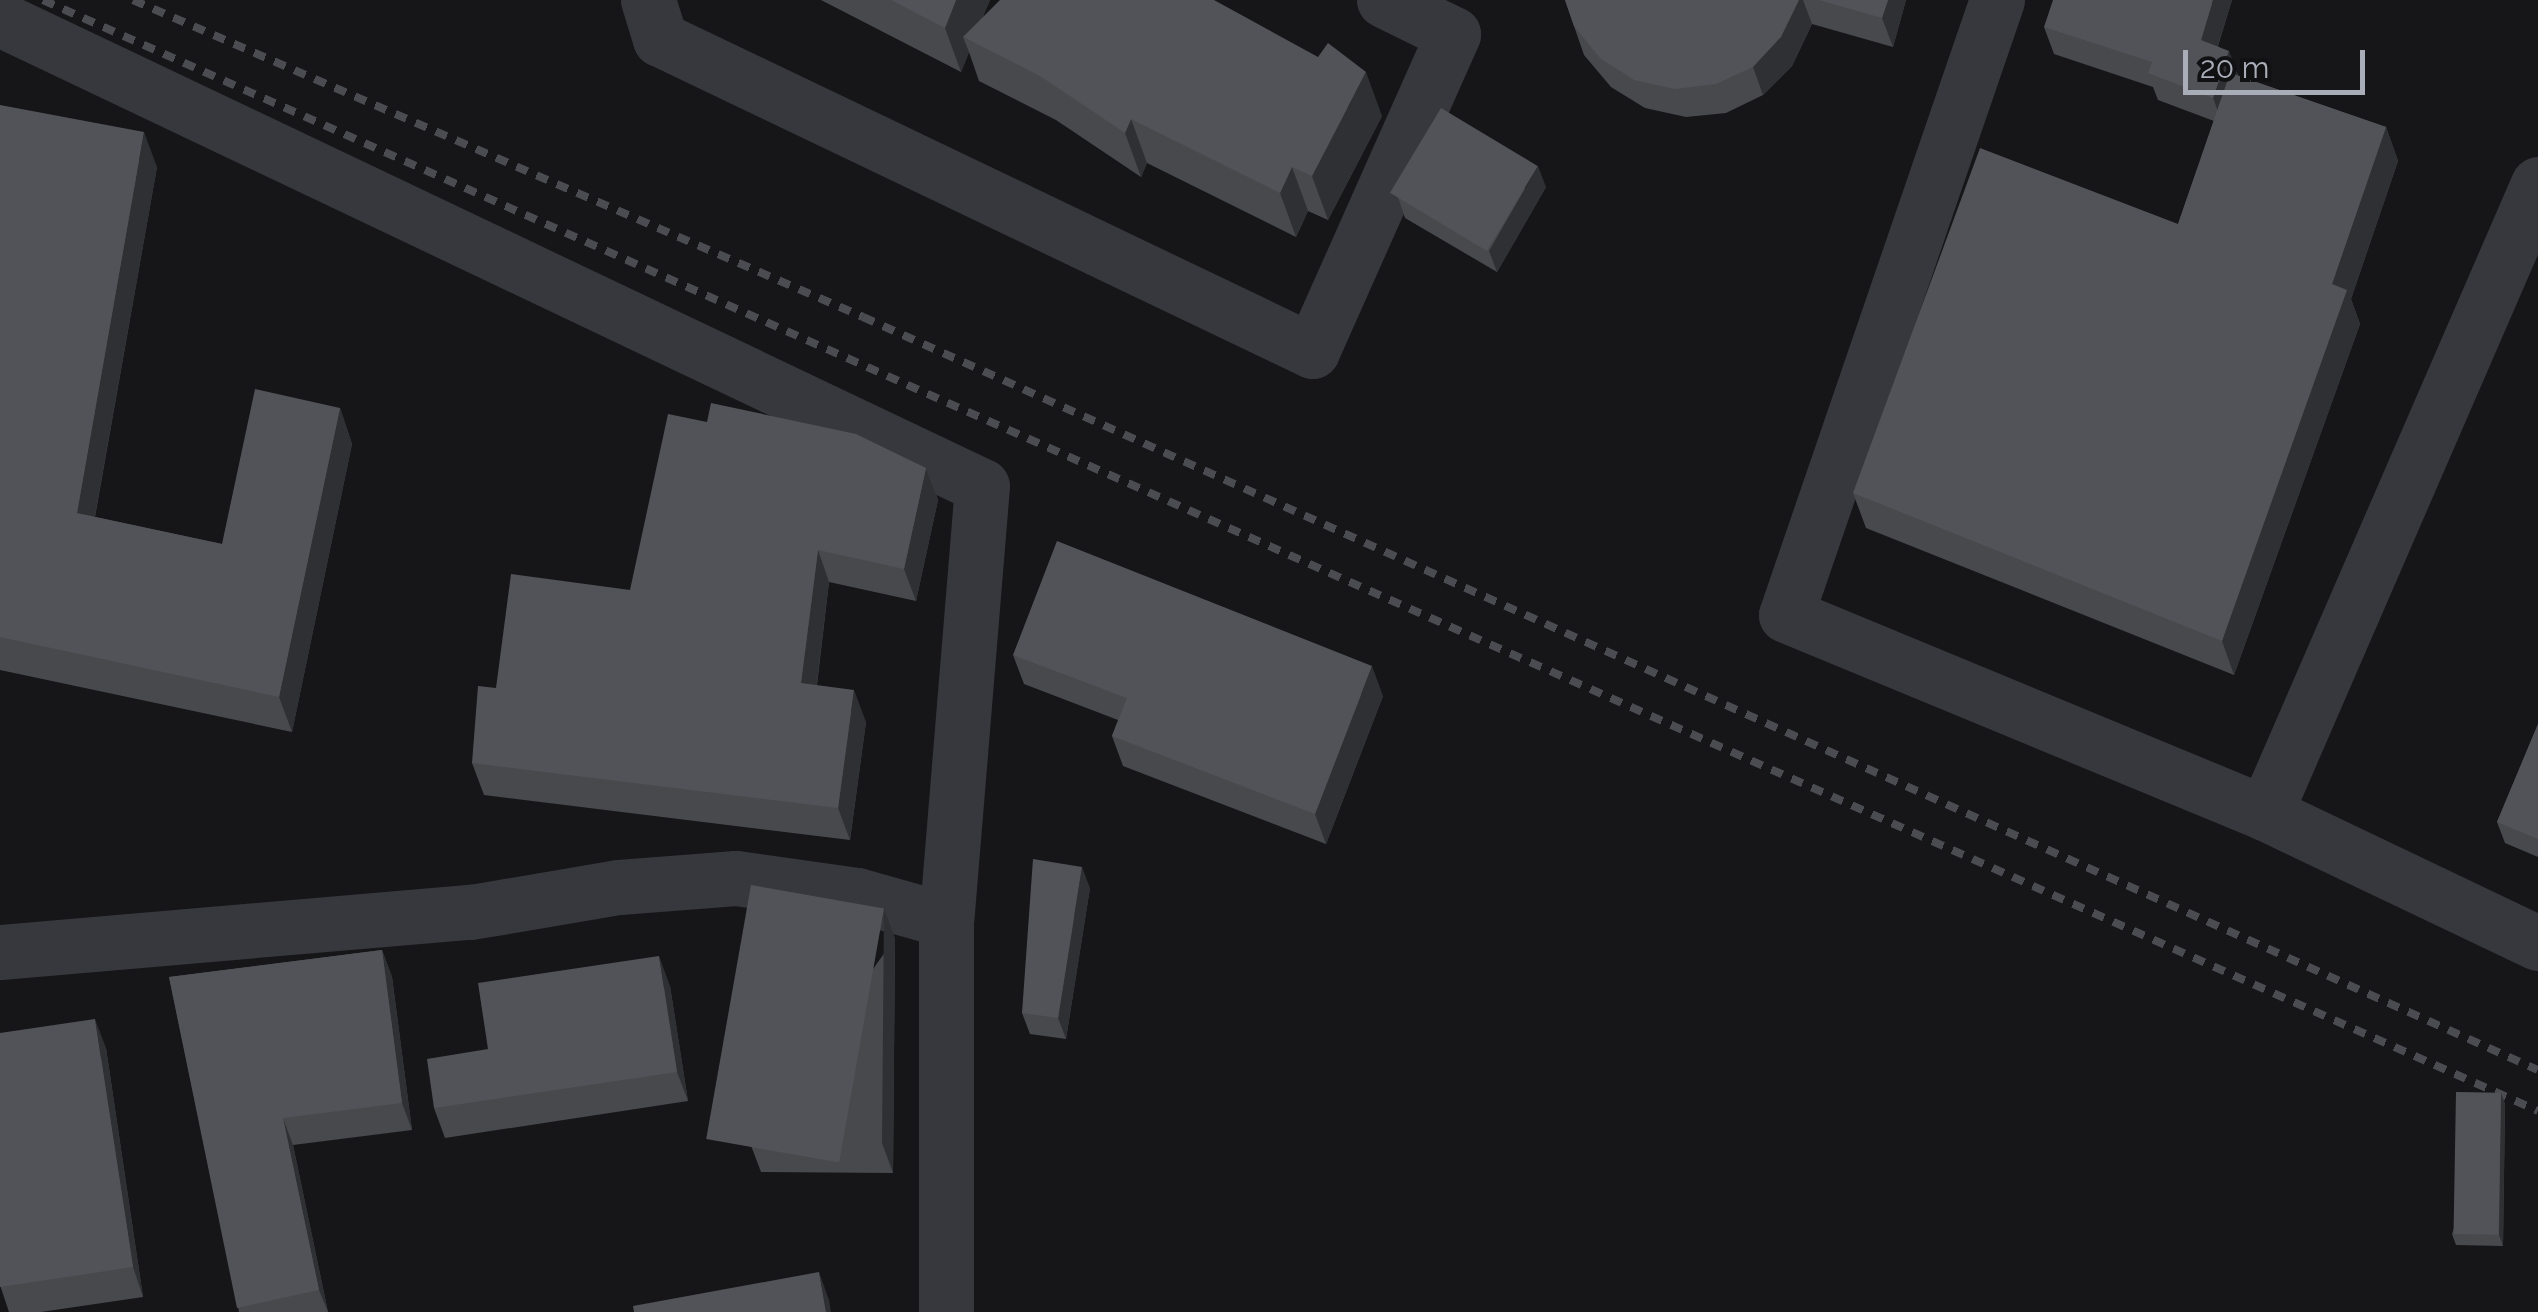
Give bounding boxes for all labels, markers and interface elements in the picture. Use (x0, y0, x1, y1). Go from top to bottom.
scale bar (2188, 30, 2370, 92)
text: 20 m (2200, 50, 2269, 85)

